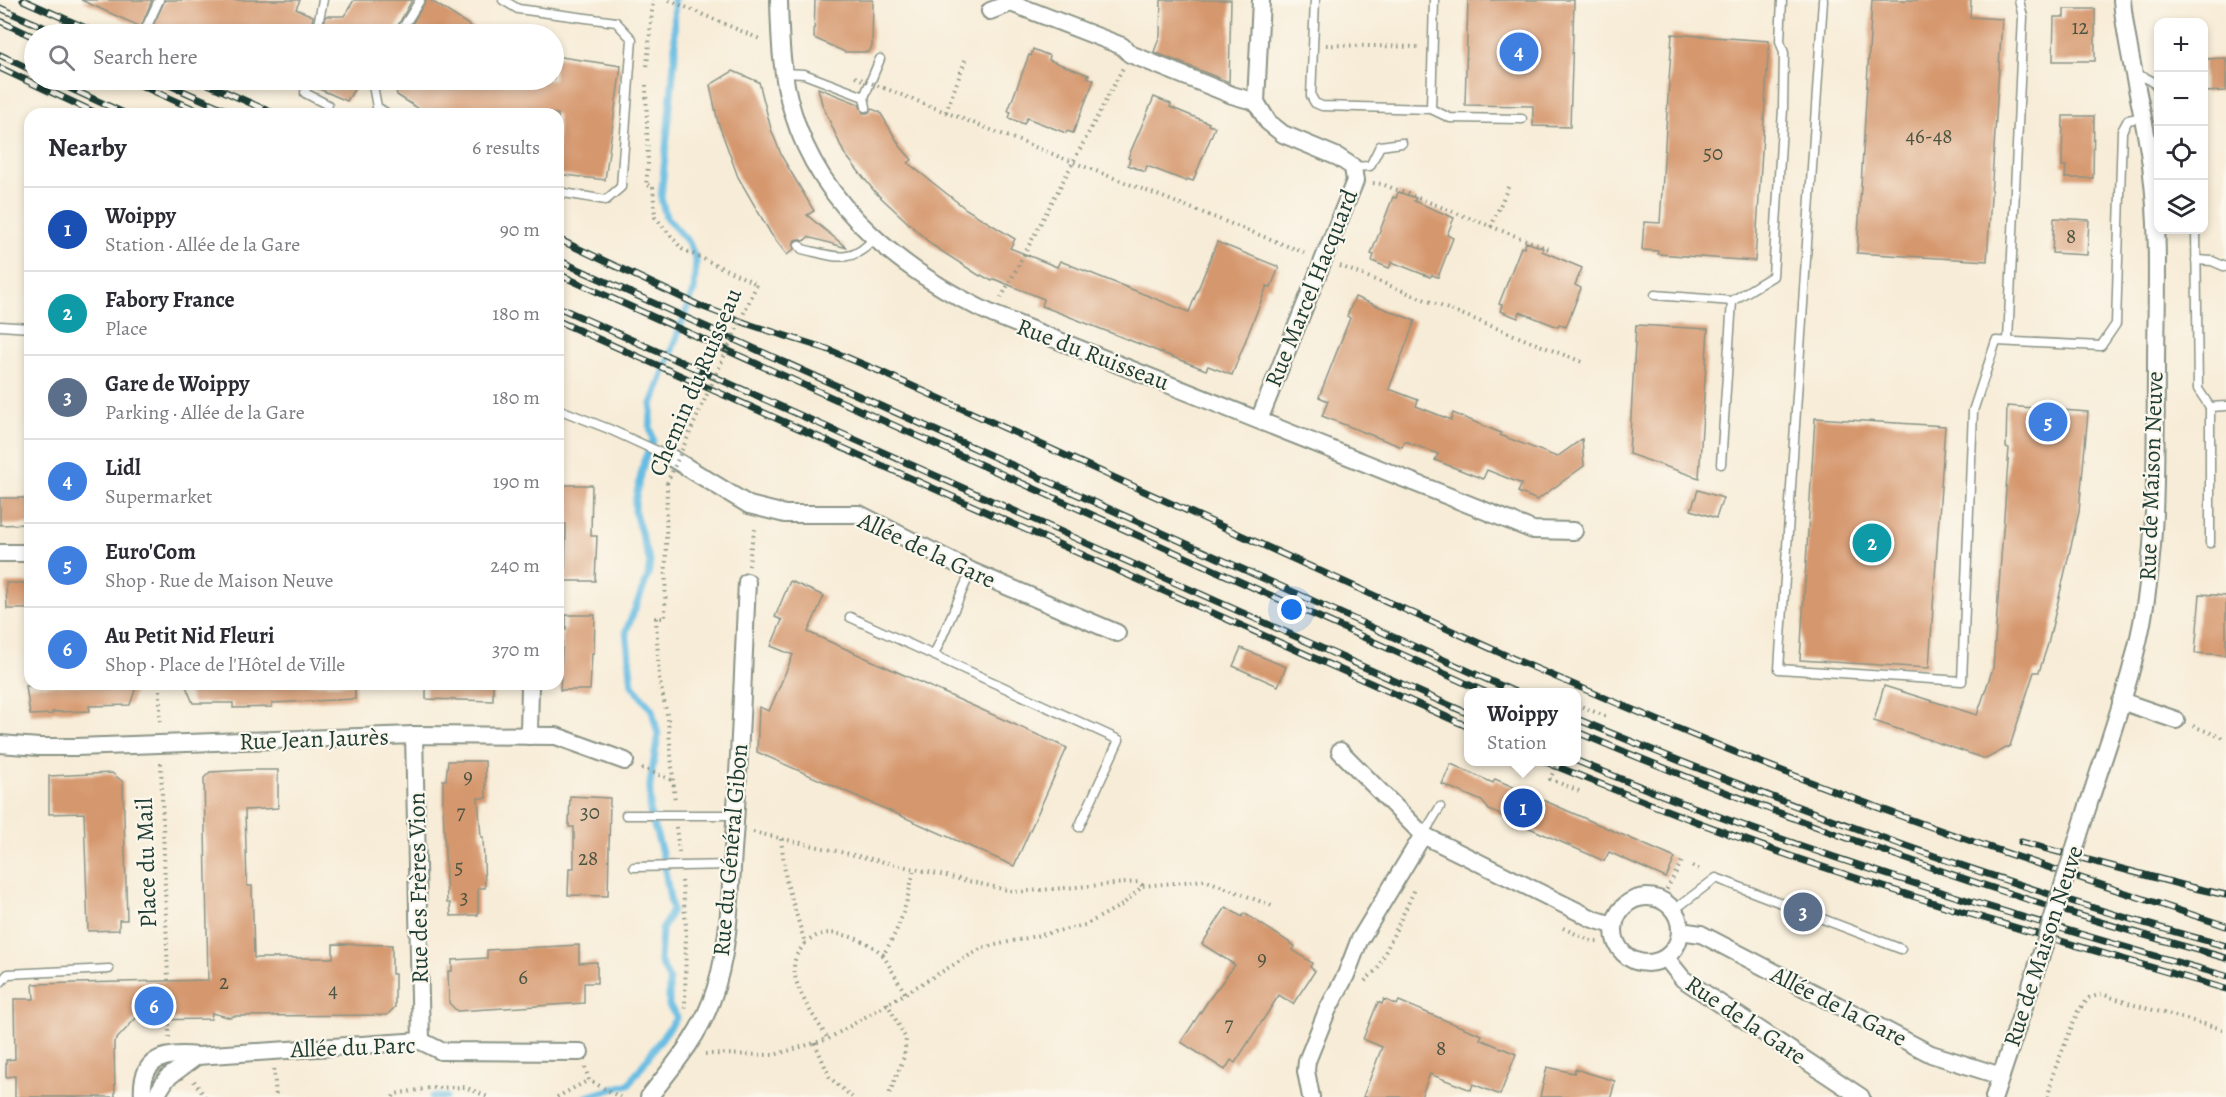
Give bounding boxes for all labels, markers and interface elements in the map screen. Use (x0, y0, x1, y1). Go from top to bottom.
house number: 12 (2071, 13, 2089, 41)
map controls (2154, 18, 2208, 234)
button: + (2154, 18, 2208, 72)
search box (24, 24, 564, 90)
pin: 4 (1500, 29, 1538, 74)
icon: search (45, 41, 78, 74)
text: Search here (93, 42, 198, 72)
button: − (2154, 72, 2208, 126)
house number: 46-48 (1906, 122, 1952, 150)
button: locate (2154, 126, 2208, 180)
text: Nearby (48, 130, 127, 165)
text: 6 results (472, 134, 540, 161)
house number: 50 (1703, 139, 1723, 167)
button: layers (2154, 180, 2208, 234)
street label: Rue Marcel Hacquard (1257, 184, 1365, 392)
text: Woippy (105, 201, 176, 231)
text: 1 (64, 216, 71, 243)
text: 90 m (500, 216, 540, 243)
house number: 8 (2066, 222, 2076, 250)
text: Station · Allée de la Gare (105, 231, 300, 258)
street label: Chemin du Ruisseau (641, 283, 749, 481)
text: Fabory France (105, 285, 235, 315)
text: 2 (63, 300, 72, 327)
text: 180 m (492, 300, 540, 327)
street label: Rue du Ruisseau (1012, 310, 1174, 398)
text: Place (105, 315, 147, 342)
text: Gare de Woippy (105, 369, 249, 399)
street label: Rue de Maison Neuve (2131, 371, 2171, 581)
text: 3 (63, 384, 72, 411)
text: 180 m (492, 384, 540, 411)
text: Parking · Allée de la Gare (105, 399, 305, 426)
pin: 5 (2028, 400, 2068, 444)
text: Lidl (105, 453, 141, 483)
text: 4 (63, 468, 72, 495)
text: 190 m (493, 468, 540, 495)
text: Supermarket (105, 483, 212, 510)
street label: Allée de la Gare (852, 504, 1001, 596)
pin: 2 (1852, 520, 1892, 566)
text: Euro'Com (105, 537, 196, 567)
text: 5 (63, 552, 72, 579)
text: 240 m (490, 552, 540, 579)
text: Shop · Rue de Maison Neuve (105, 567, 333, 594)
your location (1277, 595, 1306, 624)
text: Au Petit Nid Fleuri (105, 621, 274, 651)
text: 6 (63, 636, 72, 663)
text: 370 m (492, 636, 540, 663)
text: Shop · Place de l'Hôtel de Ville (105, 651, 345, 678)
popup (1464, 688, 1581, 766)
text: Woippy (1487, 699, 1558, 729)
street label: Rue Jean Jaurès (239, 720, 389, 758)
text: Station (1487, 729, 1547, 756)
street label: Rue du Général Gibon (705, 742, 755, 958)
house number: 9 (463, 762, 473, 790)
pin: 1 (1504, 786, 1543, 830)
street label: Rue des Frères Vion (400, 792, 436, 984)
street label: Place du Mail (128, 797, 164, 929)
house number: 7 (457, 798, 466, 826)
house number: 30 (580, 798, 600, 826)
street label: Rue de Maison Neuve (1995, 841, 2091, 1051)
house number: 28 (578, 844, 598, 872)
house number: 5 (454, 853, 464, 881)
house number: 3 (460, 883, 468, 911)
pin: 3 (1784, 890, 1822, 934)
house number: 9 (1257, 944, 1267, 972)
street label: Allée de la Gare (1765, 958, 1912, 1054)
house number: 6 (518, 963, 528, 991)
house number: 2 (219, 968, 229, 996)
street label: Rue de la Gare (1679, 968, 1813, 1072)
house number: 4 (328, 976, 338, 1004)
pin: 6 (134, 984, 174, 1028)
house number: 7 (1225, 1010, 1234, 1038)
street label: Allée du Parc (289, 1029, 416, 1065)
house number: 8 (1436, 1034, 1446, 1062)

